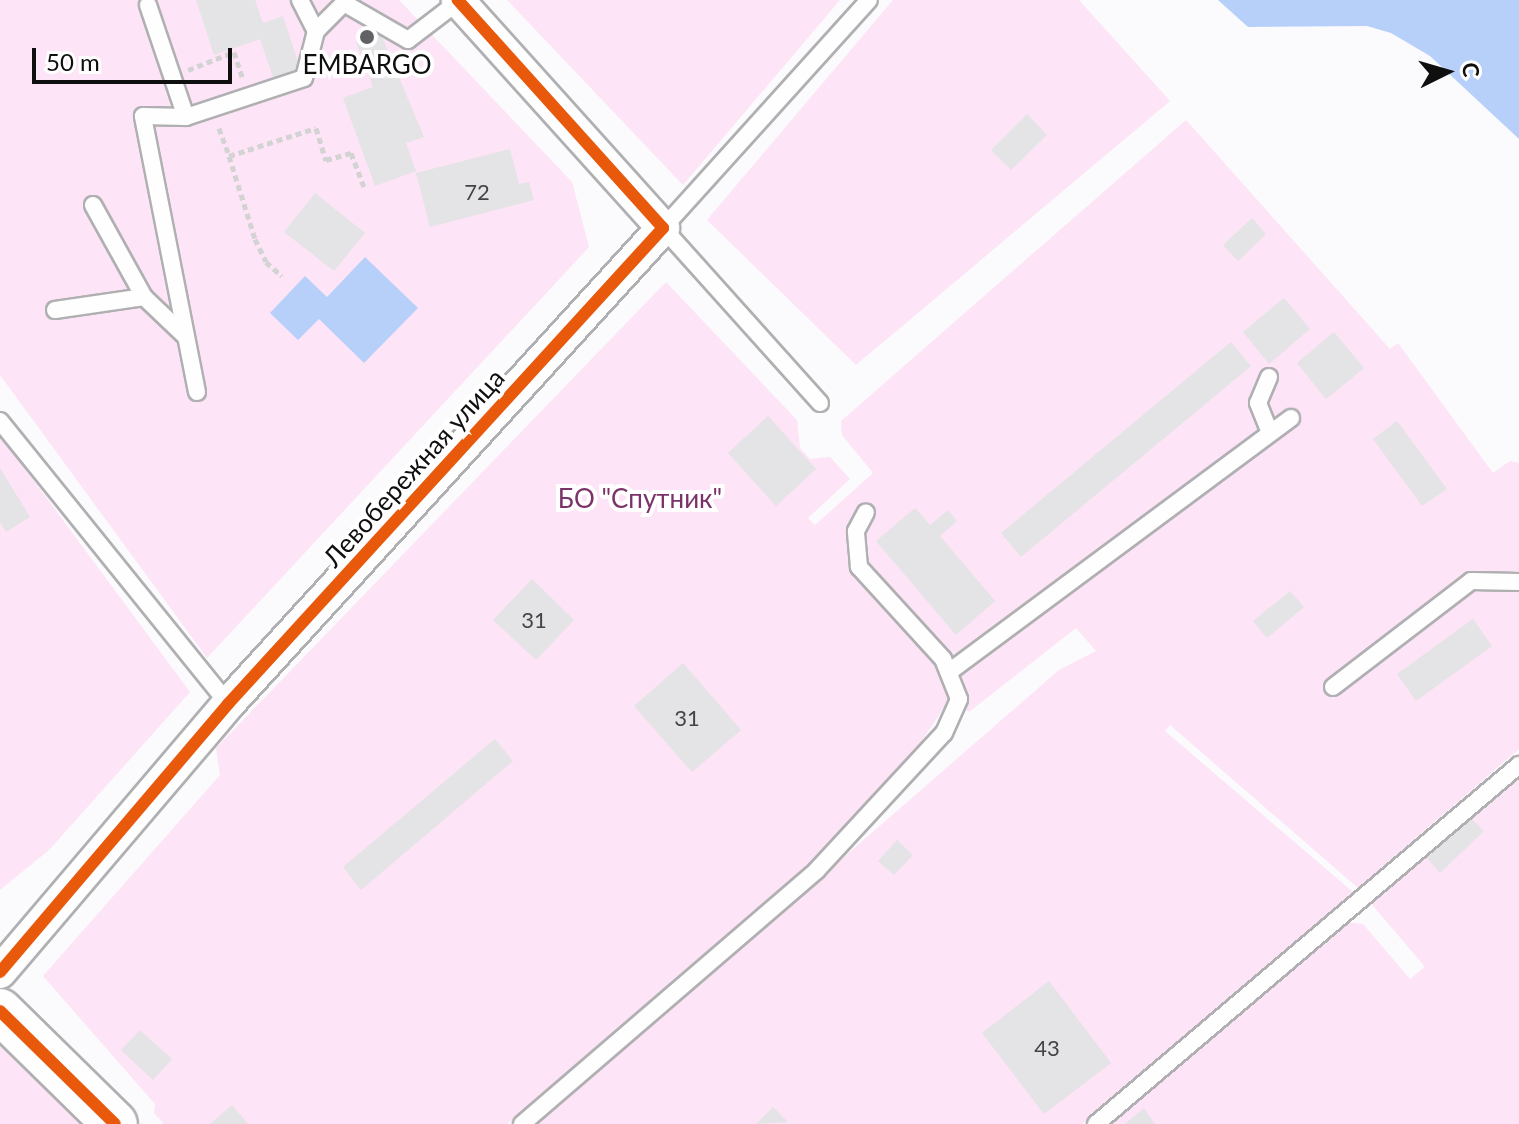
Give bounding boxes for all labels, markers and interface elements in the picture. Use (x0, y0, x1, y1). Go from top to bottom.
marker: EMBARGO (358, 28, 376, 46)
scale bar (36, 32, 236, 82)
north arrow (1407, 32, 1487, 112)
text: 50 m (46, 47, 100, 76)
place label: EMBARGO (302, 49, 432, 81)
text: С (1457, 61, 1485, 78)
house number: 72 (464, 179, 490, 205)
street label: Левобережная улица (317, 363, 511, 573)
park label: БО "Спутник" (558, 483, 722, 515)
house number: 31 (521, 607, 547, 633)
house number: 31 (674, 705, 700, 731)
house number: 43 (1034, 1035, 1060, 1061)

